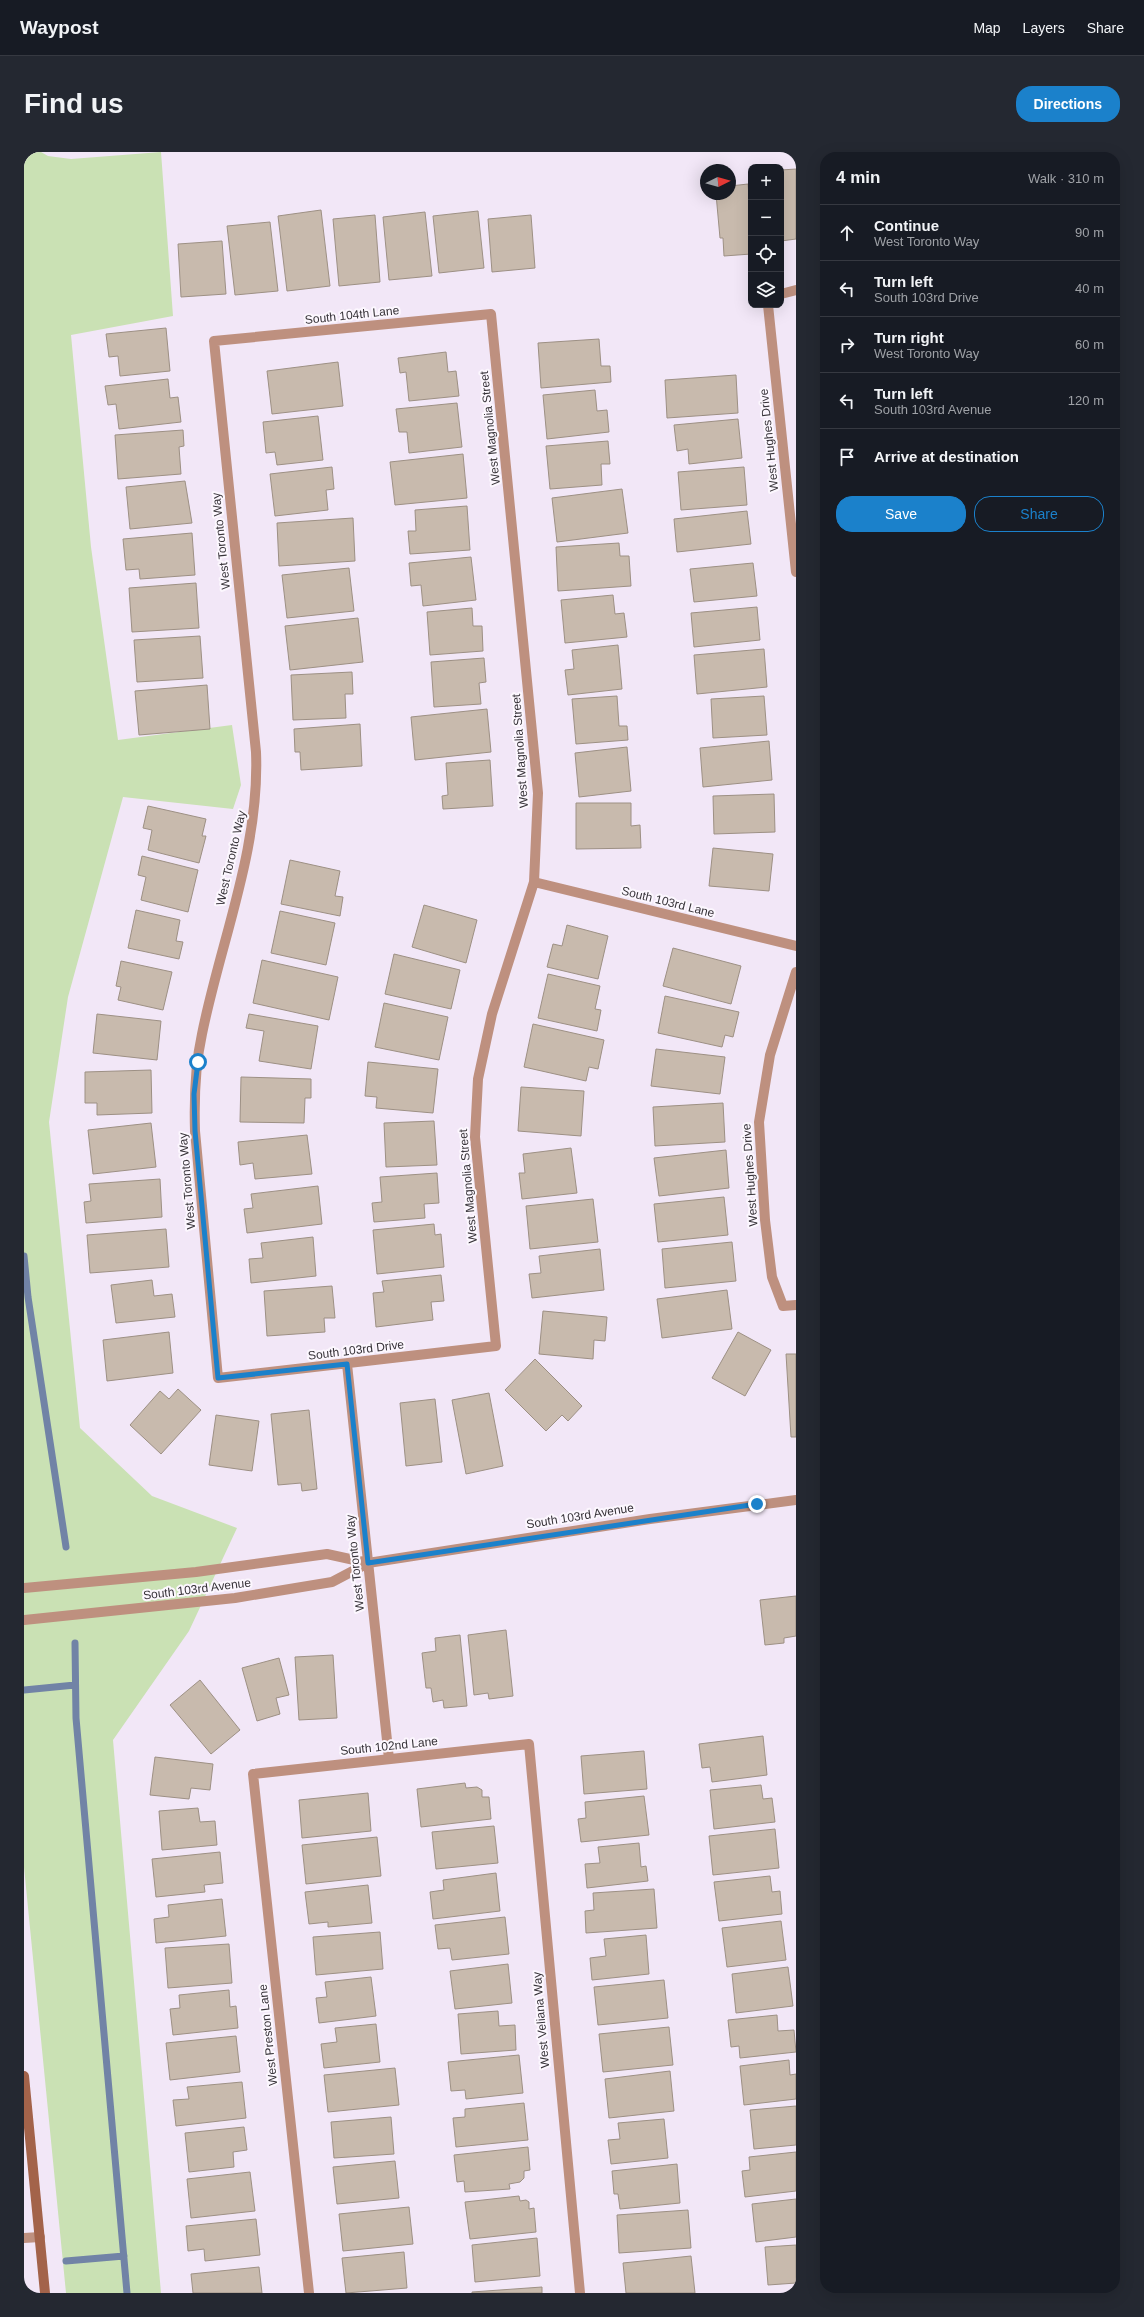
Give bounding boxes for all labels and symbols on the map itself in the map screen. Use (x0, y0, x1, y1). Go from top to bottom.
north arrow (700, 164, 736, 200)
street label: South 104th Lane (304, 303, 400, 327)
street label: West Magnolia Street (477, 370, 503, 486)
street label: West Hughes Drive (757, 388, 781, 492)
street label: West Toronto Way (209, 492, 233, 590)
street label: West Magnolia Street (509, 693, 531, 809)
street label: West Toronto Way (213, 809, 249, 907)
street label: South 103rd Lane (620, 884, 716, 920)
route start (189, 1053, 207, 1071)
street label: West Hughes Drive (739, 1123, 761, 1227)
street label: West Magnolia Street (456, 1128, 480, 1244)
street label: West Toronto Way (176, 1132, 198, 1230)
street label: South 103rd Drive (307, 1337, 405, 1363)
route end (748, 1495, 766, 1513)
street label: South 103rd Avenue (525, 1501, 635, 1531)
street label: West Toronto Way (343, 1514, 367, 1612)
street label: South 103rd Avenue (142, 1575, 252, 1603)
street label: South 102nd Lane (339, 1734, 439, 1758)
street label: West Veliana Way (530, 1971, 552, 2069)
street label: West Preston Lane (256, 1983, 280, 2086)

